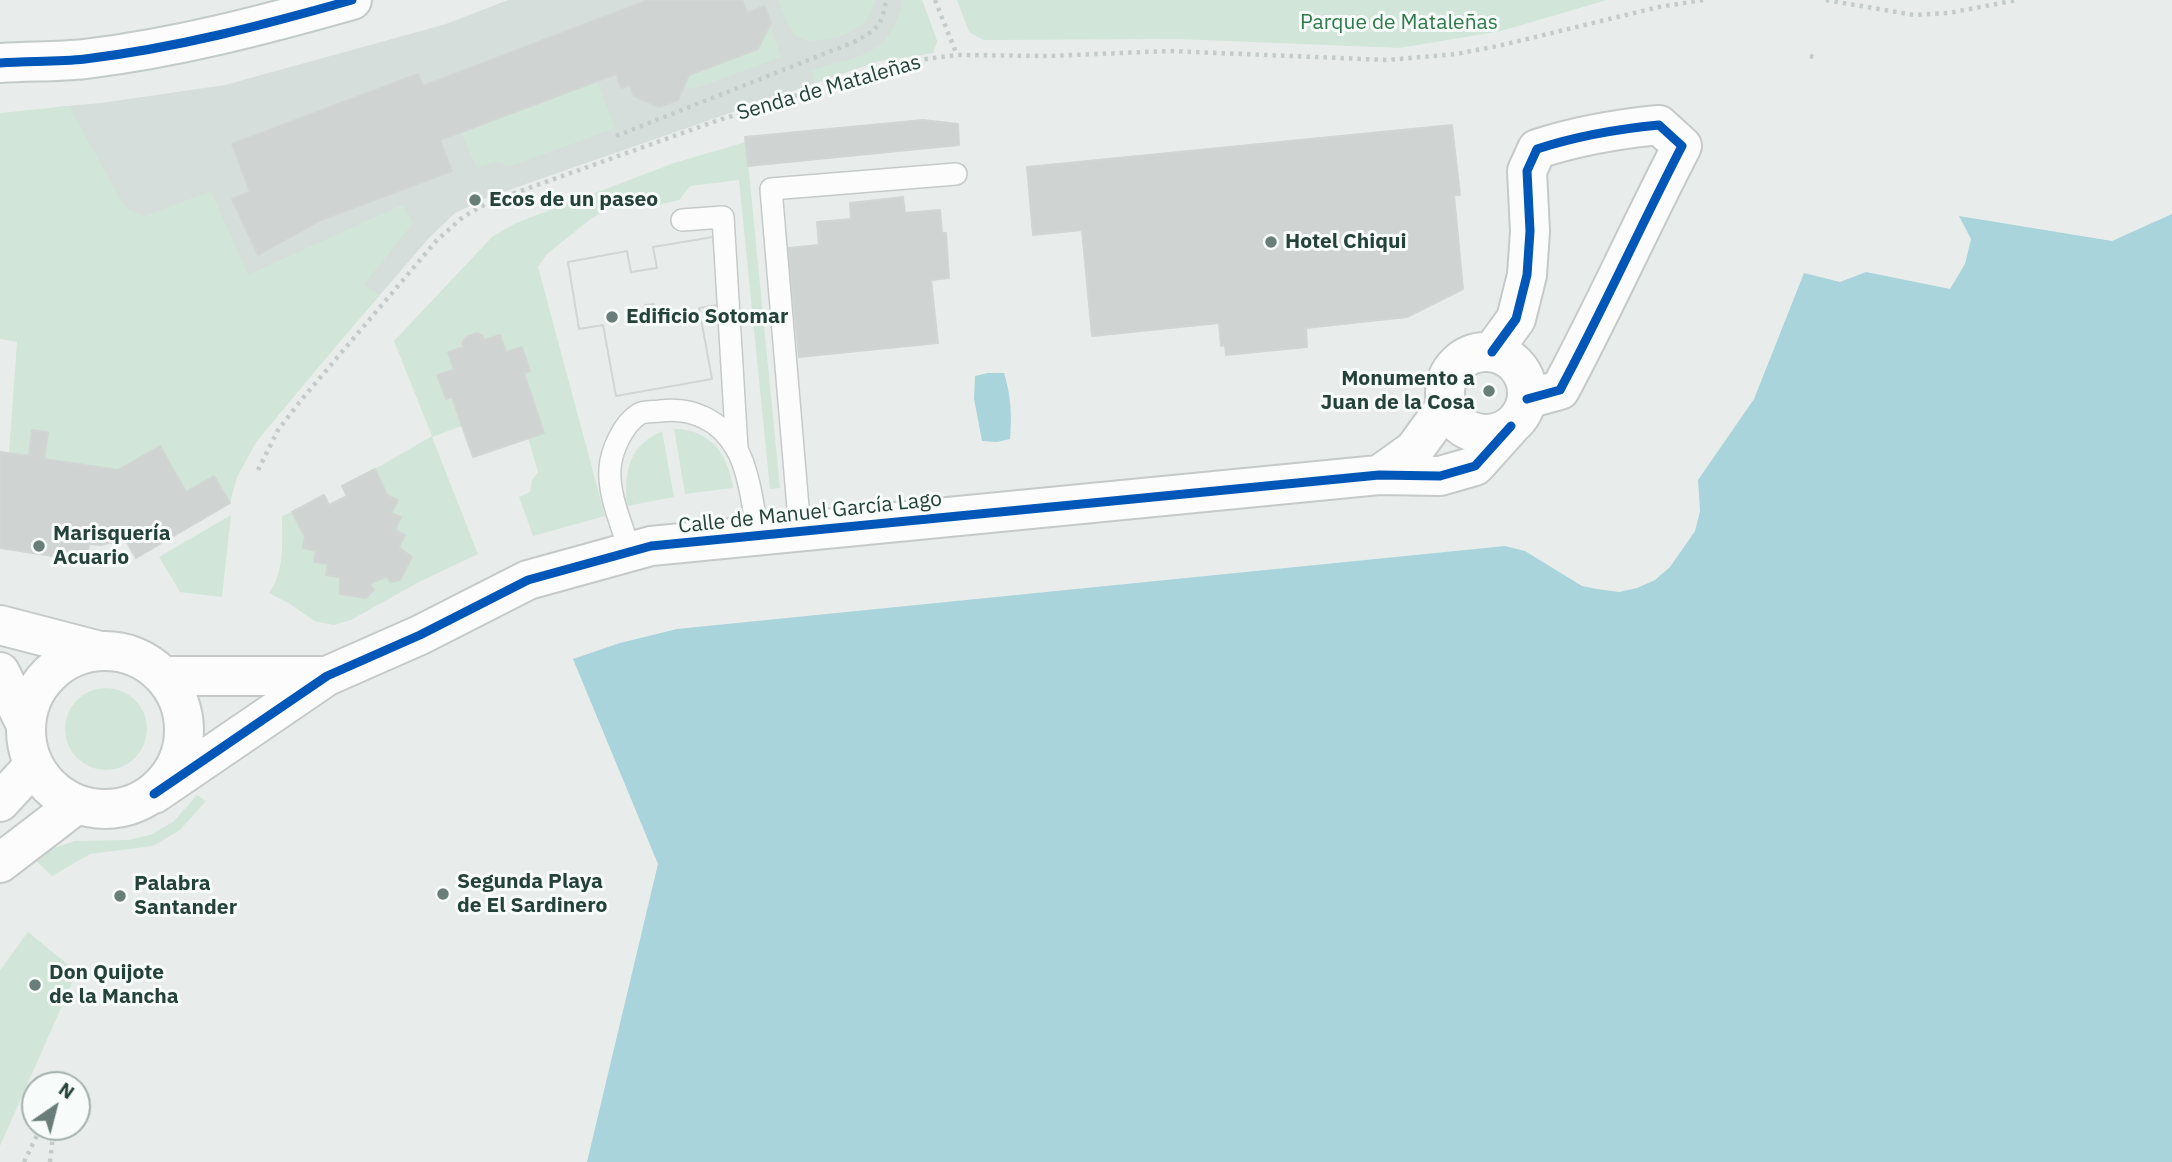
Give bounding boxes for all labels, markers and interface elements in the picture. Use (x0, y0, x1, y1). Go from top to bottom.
park label: Parque de Mataleñas (1300, 10, 1498, 36)
street label: Senda de Mataleñas (734, 50, 924, 126)
place label: Ecos de un paseo (489, 187, 658, 213)
marker: Ecos de un paseo (467, 192, 483, 208)
place label: Hotel Chiqui (1285, 229, 1406, 255)
marker: Hotel Chiqui (1263, 234, 1279, 250)
place label: Edificio Sotomar (626, 304, 788, 330)
marker: Edificio Sotomar (604, 309, 620, 325)
place label: Monumento a Juan de la Cosa (1320, 366, 1475, 416)
marker: Monumento a Juan de la Cosa (1481, 383, 1497, 399)
street label: Calle de Manuel García Lago (677, 487, 943, 539)
place label: Marisquería Acuario (53, 521, 171, 571)
marker: Marisquería Acuario (31, 538, 47, 554)
place label: Segunda Playa de El Sardinero (457, 869, 607, 919)
place label: Palabra Santander (134, 871, 237, 921)
marker: Segunda Playa de El Sardinero (435, 886, 451, 902)
marker: Palabra Santander (112, 888, 128, 904)
place label: Don Quijote de la Mancha (49, 960, 179, 1010)
marker: Don Quijote de la Mancha (27, 977, 43, 993)
north arrow (21, 1071, 91, 1141)
text: N (54, 1077, 79, 1104)

